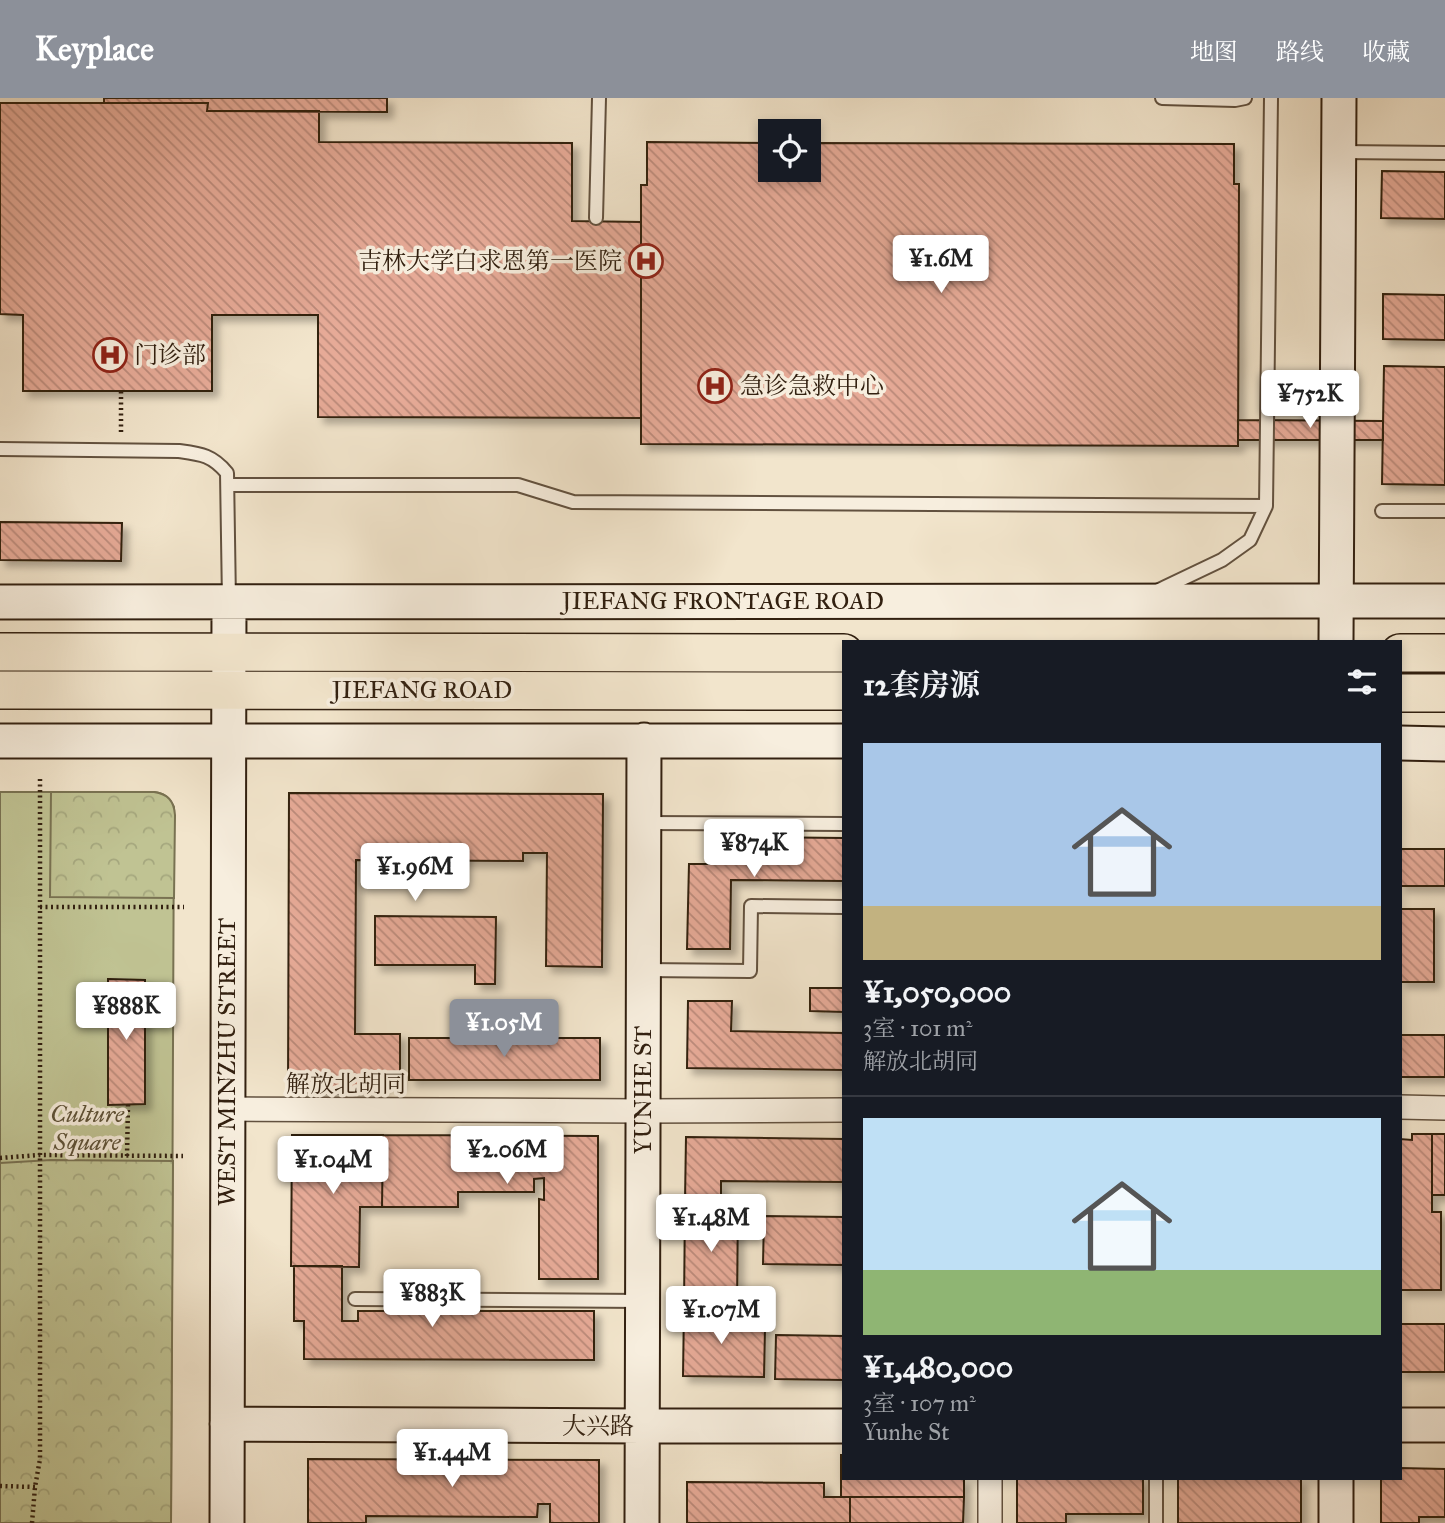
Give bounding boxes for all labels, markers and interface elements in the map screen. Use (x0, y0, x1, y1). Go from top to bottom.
text: Keyplace (35, 29, 154, 69)
text: 地图 (1190, 37, 1238, 67)
text: 路线 (1276, 37, 1324, 67)
text: 收藏 (1362, 37, 1410, 67)
map controls (758, 119, 821, 182)
button: locate (758, 119, 821, 182)
pin: ¥1.6M (892, 236, 990, 295)
hospital icon: 吉林大学白求恩第一医院 (627, 242, 665, 280)
text: ¥1.6M (909, 244, 973, 272)
place label: 吉林大学白求恩第一医院 (358, 246, 622, 276)
hospital icon: 门诊部 (91, 336, 129, 374)
place label: 门诊部 (134, 340, 206, 370)
hospital icon: 急诊急救中心 (696, 367, 734, 405)
pin: ¥752K (1261, 370, 1359, 430)
place label: 急诊急救中心 (740, 371, 884, 401)
text: ¥752K (1277, 379, 1343, 407)
street label: JIEFANG FRONTAGE ROAD (559, 586, 884, 616)
icon: filters (1343, 663, 1381, 701)
text: 12套房源 (863, 667, 980, 703)
street label: JIEFANG ROAD (329, 675, 512, 705)
icon: home (1059, 789, 1185, 915)
pin: ¥874K (705, 820, 803, 879)
text: ¥874K (720, 828, 788, 856)
pin: ¥1.96M (358, 844, 472, 903)
text: ¥1.96M (377, 852, 453, 880)
street label: WEST MINZHU STREET (212, 918, 242, 1206)
text: ¥1,050,000 (863, 974, 1011, 1010)
pin: ¥888K (77, 982, 175, 1042)
text: ¥888K (92, 991, 160, 1019)
pin: ¥1.05M (447, 1000, 561, 1059)
text: ¥1.05M (466, 1008, 542, 1036)
text: 3室 · 101 m² (863, 1014, 972, 1042)
street label: YUNHE ST (628, 1026, 658, 1154)
text: 解放北胡同 (863, 1047, 978, 1075)
street label: 解放北胡同 (286, 1069, 406, 1099)
park label: Culture Square (50, 1099, 125, 1157)
pin: ¥2.06M (450, 1126, 564, 1186)
text: ¥2.06M (467, 1135, 547, 1163)
pin: ¥1.04M (276, 1136, 390, 1196)
text: ¥1.04M (294, 1145, 372, 1173)
icon: home (1059, 1163, 1185, 1289)
pin: ¥1.48M (654, 1194, 768, 1254)
text: ¥1.48M (672, 1203, 750, 1231)
pin: ¥883K (383, 1270, 481, 1329)
text: ¥883K (399, 1278, 465, 1306)
pin: ¥1.07M (664, 1286, 778, 1346)
text: ¥1.07M (682, 1295, 760, 1323)
text: ¥1,480,000 (863, 1349, 1013, 1385)
text: 3室 · 107 m² (863, 1389, 976, 1417)
street label: 大兴路 (562, 1411, 634, 1441)
text: Yunhe St (863, 1418, 949, 1446)
pin: ¥1.44M (395, 1430, 509, 1489)
text: ¥1.44M (413, 1438, 491, 1466)

